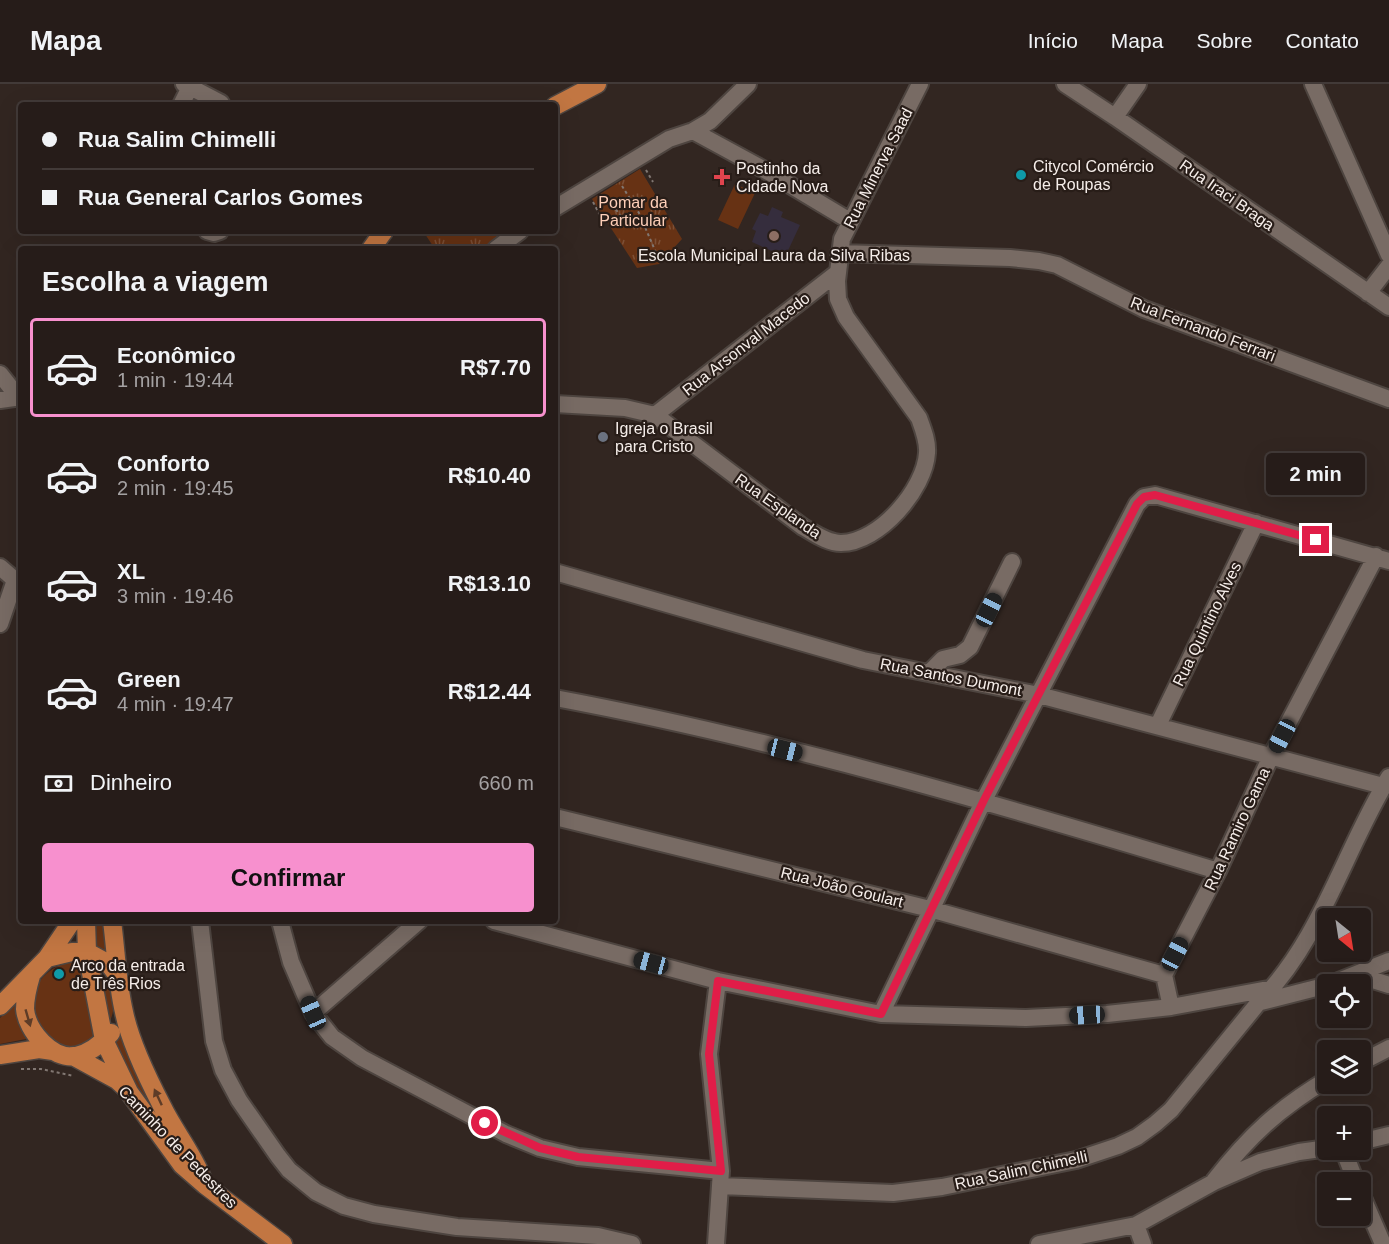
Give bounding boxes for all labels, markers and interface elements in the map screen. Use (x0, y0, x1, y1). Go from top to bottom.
text: Mapa (30, 25, 102, 56)
text: Início (1028, 29, 1078, 52)
text: Mapa (1111, 29, 1163, 52)
text: Sobre (1196, 29, 1252, 52)
text: Contato (1285, 29, 1359, 52)
street label: Rua Minerva Saad (840, 105, 916, 231)
text: Rua Salim Chimelli (78, 127, 276, 152)
street label: Rua Iraci Braga (1177, 156, 1277, 234)
place label: Citycol Comércio de Roupas (1033, 158, 1154, 193)
place label: Postinho da Cidade Nova (736, 160, 829, 195)
marker: Postinho da Cidade Nova (713, 168, 731, 186)
marker: Citycol Comércio de Roupas (1014, 168, 1028, 182)
text: Rua General Carlos Gomes (78, 185, 363, 210)
park label: Pomar da Particular (598, 194, 668, 229)
marker: Escola Municipal Laura da Silva Ribas (767, 229, 781, 243)
place label: Escola Municipal Laura da Silva Ribas (638, 247, 910, 264)
text: Escolha a viagem (42, 267, 269, 297)
street label: Rua Arsonval Macedo (679, 289, 813, 399)
street label: Rua Fernando Ferrari (1128, 293, 1278, 365)
icon: car (45, 341, 99, 395)
text: Econômico (117, 343, 236, 368)
text: R$7.70 (460, 355, 531, 380)
text: 1 min · 19:44 (117, 369, 234, 391)
place label: Igreja o Brasil para Cristo (615, 420, 713, 455)
marker: Igreja o Brasil para Cristo (596, 430, 610, 444)
icon: car (45, 449, 99, 503)
text: Conforto (117, 451, 210, 476)
callout: 2 min (1266, 453, 1366, 495)
text: R$10.40 (448, 463, 531, 488)
text: 2 min (1289, 463, 1342, 485)
street label: Rua Esplanda (732, 470, 824, 542)
text: 2 min · 19:45 (117, 477, 234, 499)
route end (1302, 526, 1329, 553)
icon: car (45, 557, 99, 611)
text: XL (117, 559, 145, 584)
street label: Rua Quintino Alves (1170, 559, 1244, 689)
text: R$13.10 (448, 571, 531, 596)
text: 3 min · 19:46 (117, 585, 234, 607)
car (973, 590, 1005, 630)
street label: Rua Santos Dumont (879, 655, 1024, 699)
icon: car (45, 665, 99, 719)
text: Green (117, 667, 181, 692)
text: R$12.44 (448, 679, 531, 704)
text: 4 min · 19:47 (117, 693, 234, 715)
car (1266, 716, 1298, 756)
car (765, 737, 805, 763)
street label: Rua Ramiro Gama (1201, 765, 1273, 893)
icon: cash (42, 767, 75, 800)
text: Dinheiro (90, 770, 172, 795)
text: 660 m (478, 772, 534, 794)
button: Confirmar (42, 843, 534, 912)
street label: Rua João Goulart (779, 864, 905, 911)
north arrow (1317, 908, 1371, 962)
map controls (1317, 908, 1371, 1226)
car (1159, 934, 1191, 974)
car (631, 950, 671, 976)
place label: Arco da entrada de Três Rios (71, 957, 185, 992)
marker: Arco da entrada de Três Rios (52, 967, 66, 981)
button: locate (1317, 974, 1371, 1028)
car (297, 993, 329, 1033)
car (1069, 1005, 1105, 1025)
one-way arrow (24, 1009, 33, 1027)
button: layers (1317, 1040, 1371, 1094)
street label: Caminho de Pedestres (115, 1083, 241, 1211)
one-way arrow (153, 1089, 162, 1106)
button: + (1317, 1106, 1371, 1160)
route start (471, 1109, 498, 1136)
street label: Rua Salim Chimelli (953, 1148, 1089, 1192)
button: − (1317, 1172, 1371, 1226)

